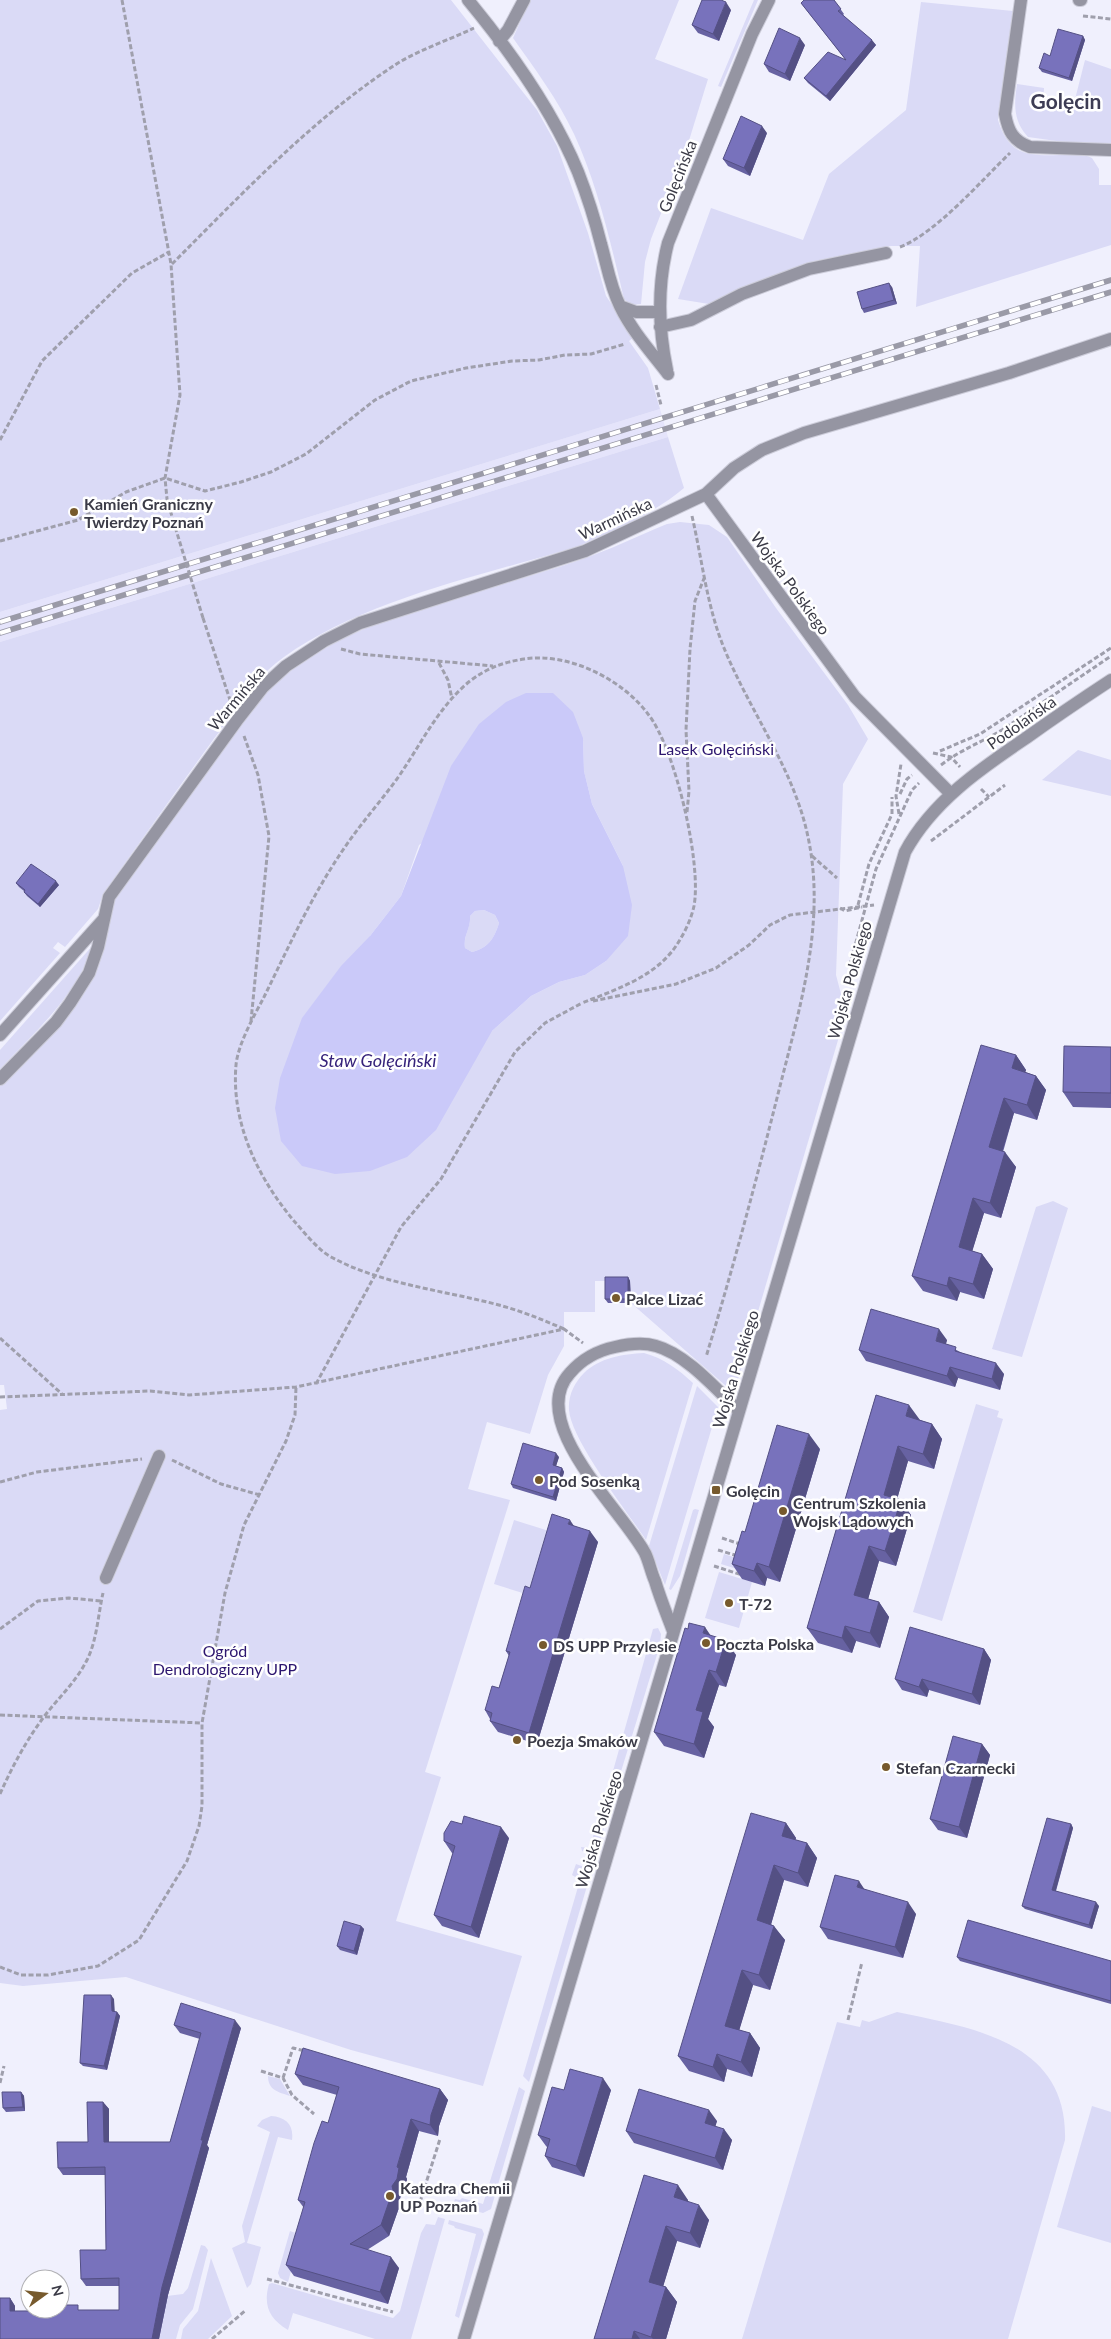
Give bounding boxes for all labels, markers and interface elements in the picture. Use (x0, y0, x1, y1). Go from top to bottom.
district label: Golęcin (1031, 88, 1101, 113)
street label: Golęcińska (654, 137, 700, 215)
street label: Warmińska (575, 493, 655, 543)
place label: Kamień Graniczny Twierdzy Poznań (84, 494, 213, 531)
marker: Kamień Graniczny Twierdzy Poznań (68, 506, 80, 518)
street label: Wojska Polskiego (747, 528, 835, 638)
street label: Warmińska (204, 662, 268, 734)
street label: Podolańska (983, 691, 1059, 753)
park label: Lasek Golęciński (658, 739, 774, 758)
street label: Wojska Polskiego (823, 919, 875, 1041)
water label: Staw Golęciński (320, 1049, 436, 1071)
place label: Palce Lizać (626, 1289, 704, 1308)
marker: Palce Lizać (610, 1292, 622, 1304)
street label: Wojska Polskiego (708, 1308, 762, 1430)
place label: Pod Sosenką (549, 1471, 641, 1490)
marker: Pod Sosenką (533, 1474, 545, 1486)
place label: Golęcin (726, 1481, 780, 1500)
marker: Golęcin (710, 1484, 722, 1496)
place label: Centrum Szkolenia Wojsk Lądowych (793, 1493, 926, 1530)
marker: Centrum Szkolenia Wojsk Lądowych (777, 1505, 789, 1517)
place label: T-72 (739, 1594, 772, 1613)
marker: T-72 (723, 1597, 735, 1609)
place label: Poczta Polska (716, 1634, 814, 1653)
place label: DS UPP Przylesie (553, 1636, 677, 1655)
marker: Poczta Polska (700, 1637, 712, 1649)
marker: DS UPP Przylesie (537, 1639, 549, 1651)
park label: Ogród Dendrologiczny UPP (153, 1641, 298, 1678)
place label: Poezja Smaków (527, 1731, 638, 1750)
marker: Poezja Smaków (511, 1734, 523, 1746)
place label: Stefan Czarnecki (896, 1758, 1015, 1777)
marker: Stefan Czarnecki (880, 1761, 892, 1773)
street label: Wojska Polskiego (571, 1768, 625, 1890)
place label: Katedra Chemii UP Poznań (400, 2178, 510, 2215)
marker: Katedra Chemii UP Poznań (384, 2190, 396, 2202)
north arrow (20, 2269, 70, 2319)
text: N (48, 2283, 68, 2298)

